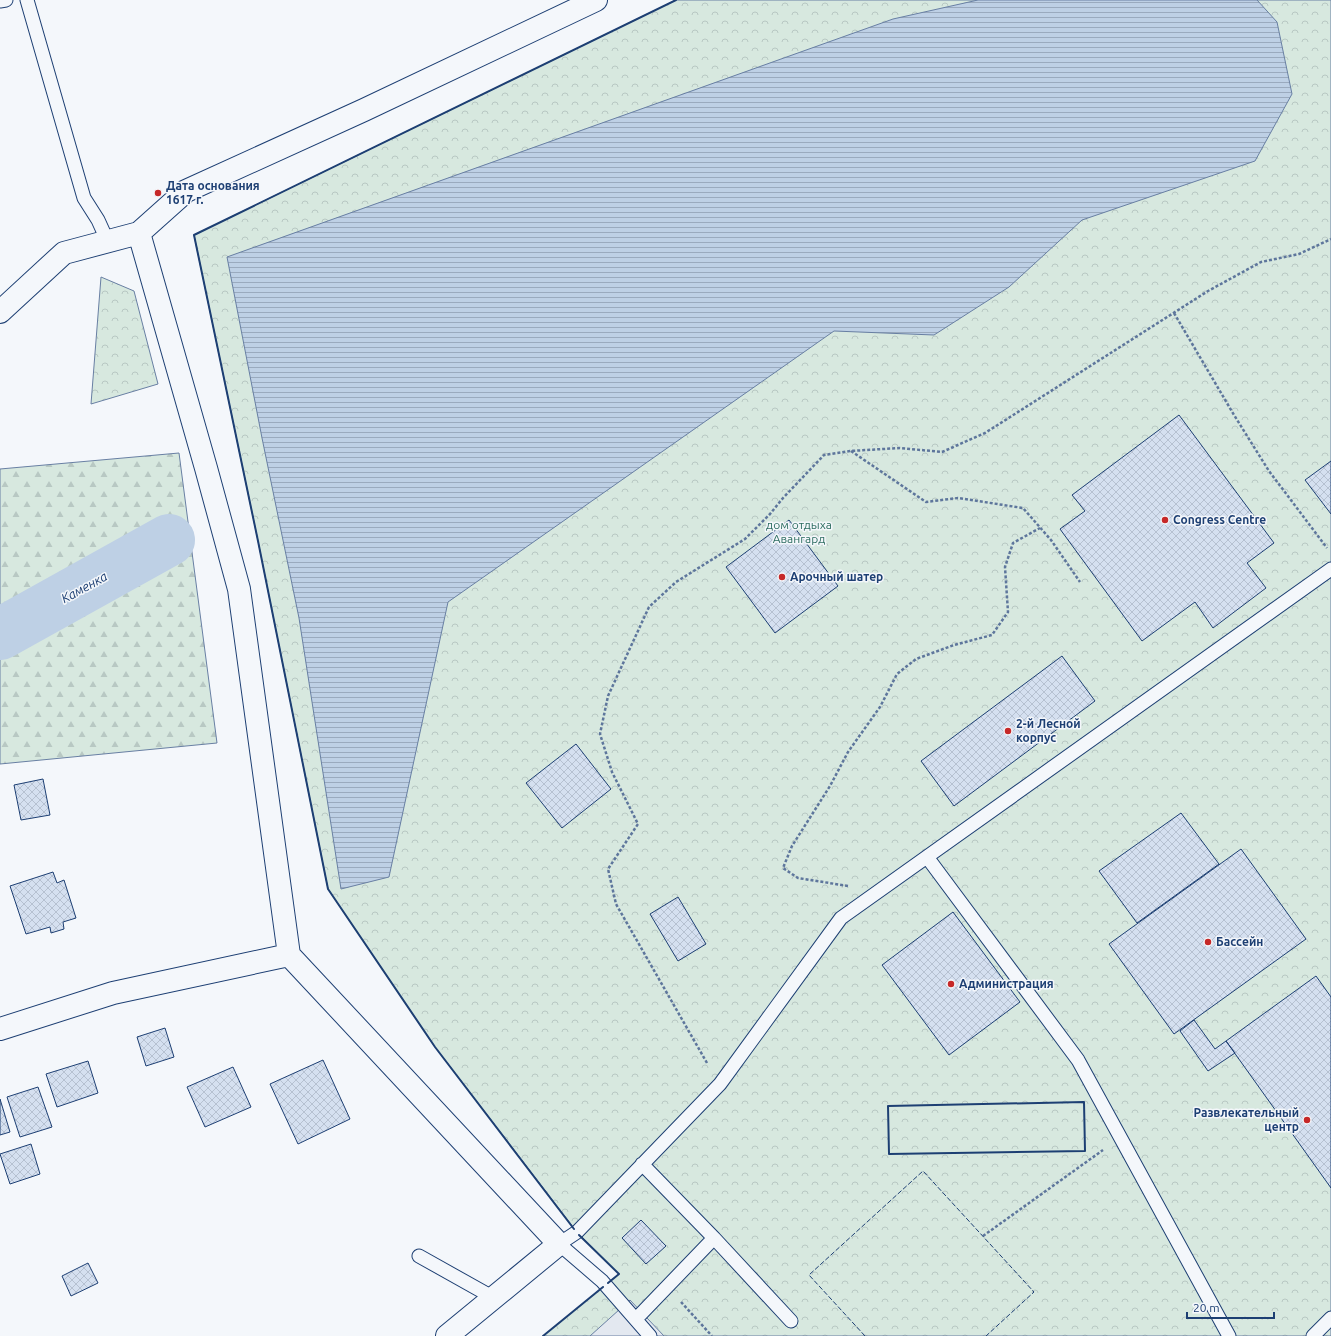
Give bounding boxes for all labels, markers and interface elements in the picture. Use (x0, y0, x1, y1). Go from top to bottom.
place label: Дата основания 1617 г. (166, 179, 260, 206)
marker: Дата основания 1617 г. (153, 188, 163, 198)
place label: Congress Centre (1173, 513, 1266, 526)
marker: Congress Centre (1160, 515, 1170, 525)
park label: дом отдыха Авангард (766, 518, 832, 545)
water label: Каменка (59, 569, 109, 605)
place label: Арочный шатер (790, 570, 883, 583)
marker: Арочный шатер (777, 572, 787, 582)
place label: 2-й Лесной корпус (1016, 717, 1081, 744)
marker: 2-й Лесной корпус (1003, 726, 1013, 736)
place label: Бассейн (1216, 935, 1263, 948)
marker: Бассейн (1203, 937, 1213, 947)
place label: Администрация (959, 977, 1054, 990)
marker: Администрация (946, 979, 956, 989)
place label: Развлекательный центр (1194, 1106, 1299, 1133)
marker: Развлекательный центр (1302, 1115, 1312, 1125)
scale bar (1187, 1294, 1274, 1320)
text: 20 m (1193, 1301, 1220, 1314)

